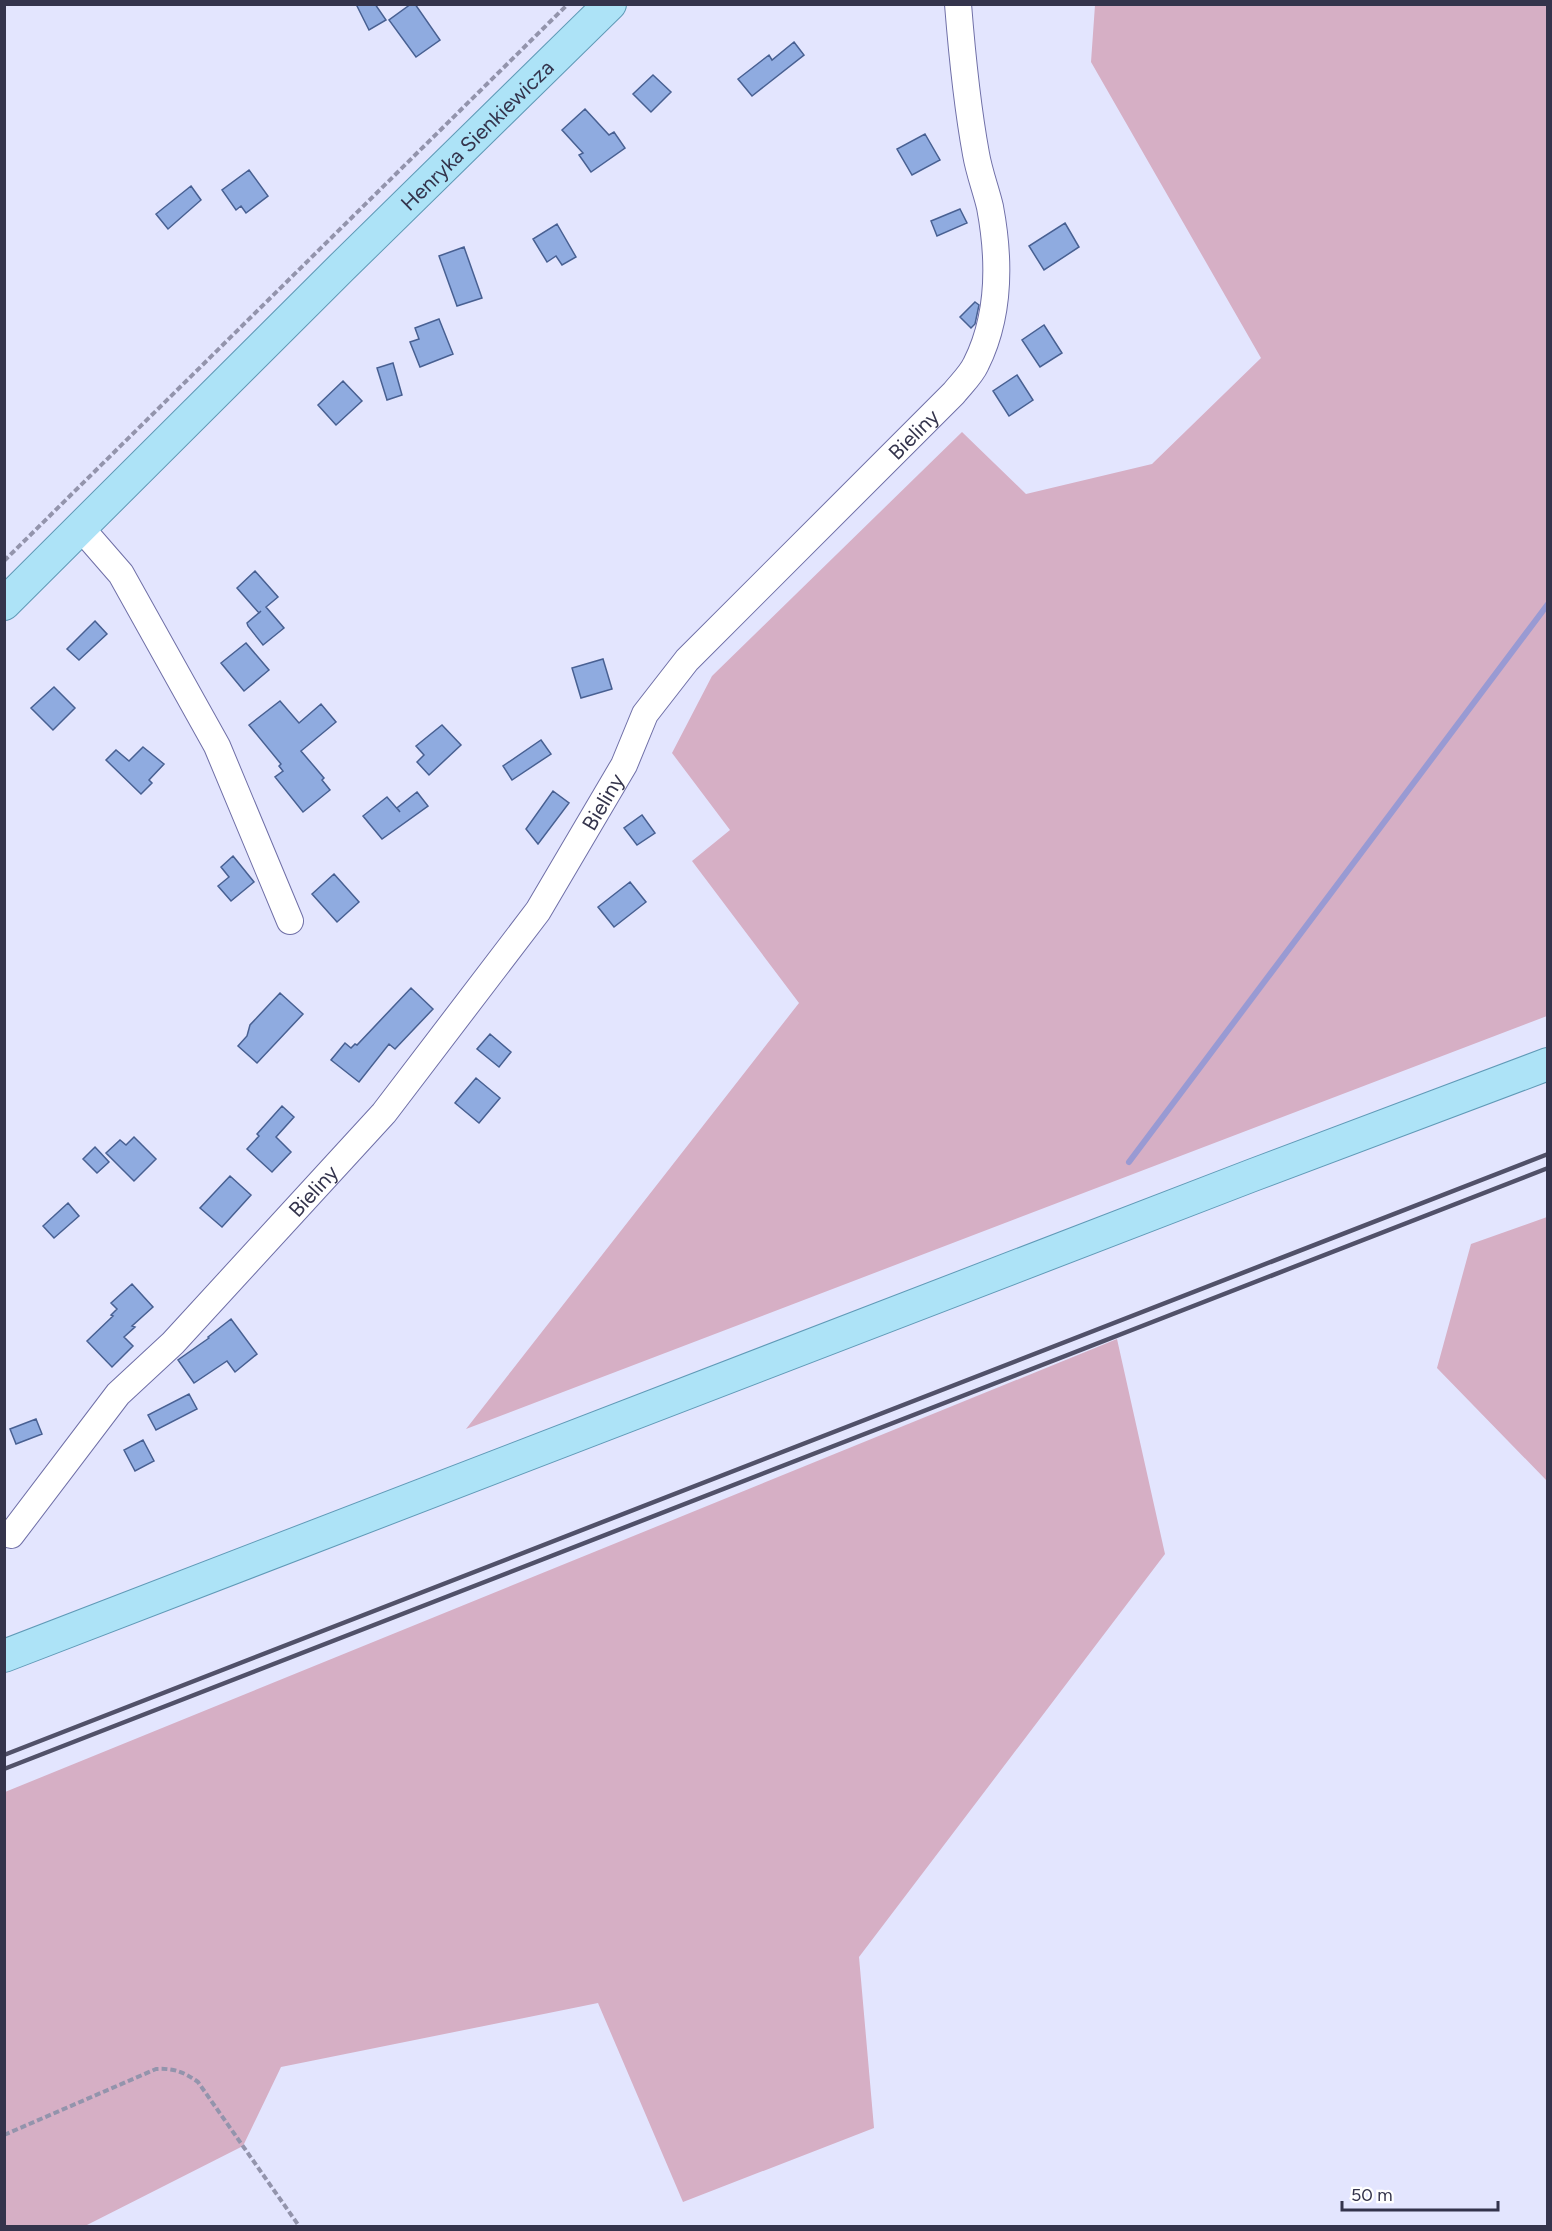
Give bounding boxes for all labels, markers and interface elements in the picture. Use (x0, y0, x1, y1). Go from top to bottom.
street label: Henryka Sienkiewicza (395, 54, 558, 215)
street label: Bieliny (883, 403, 944, 464)
street label: Bieliny (576, 769, 629, 834)
street label: Bieliny (283, 1159, 343, 1222)
scale bar (1342, 2174, 1498, 2212)
text: 50 m (1351, 2184, 1393, 2206)

